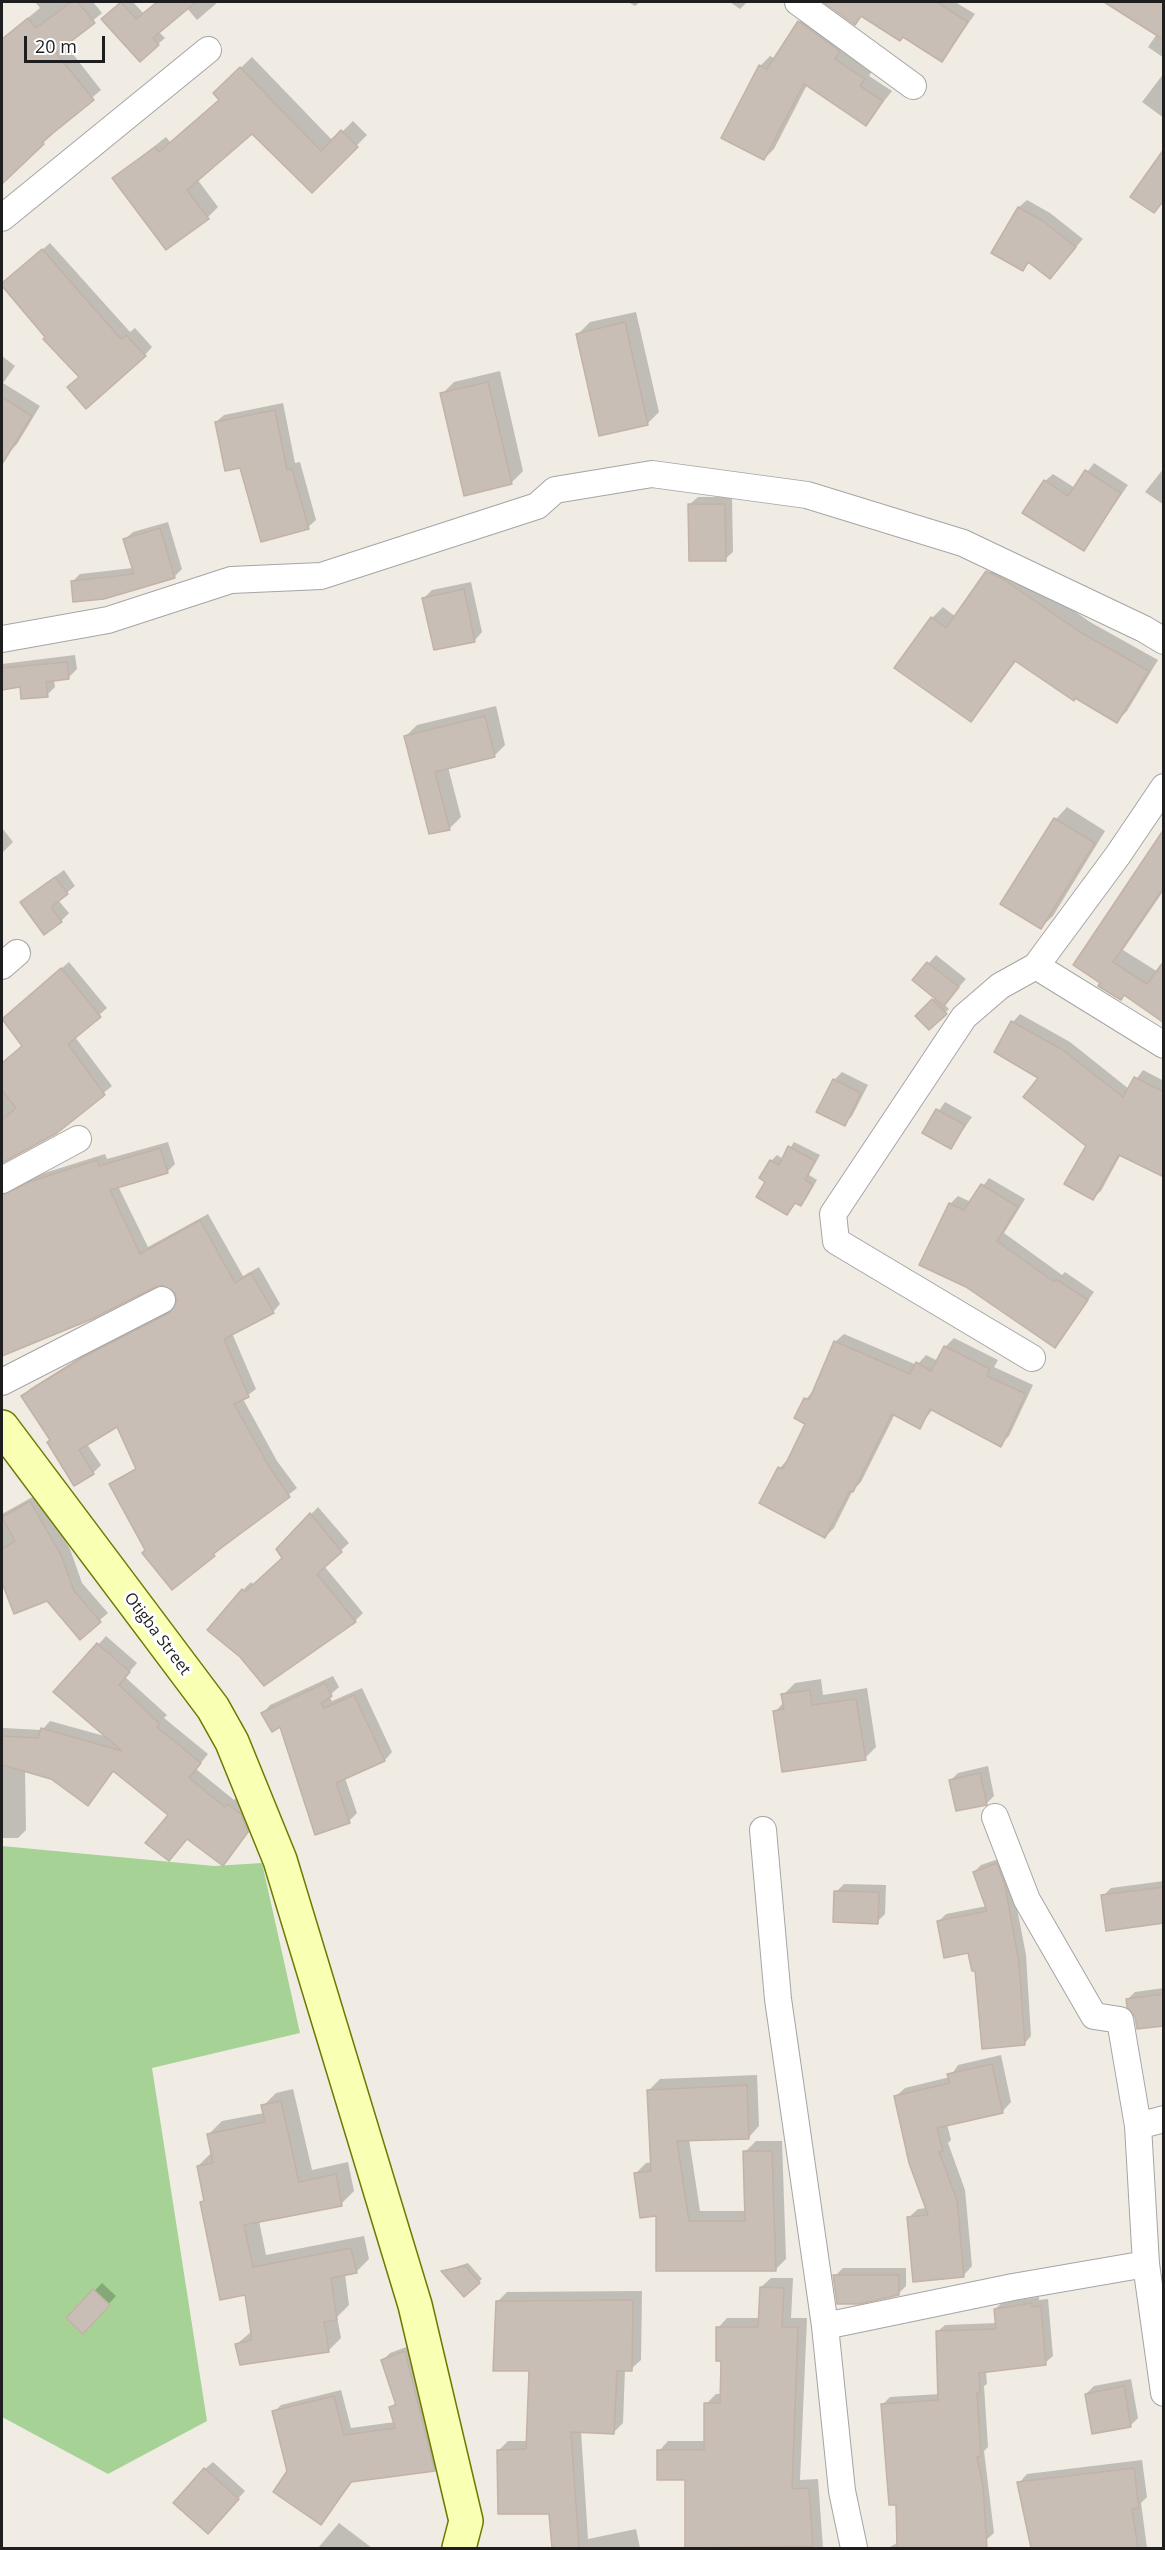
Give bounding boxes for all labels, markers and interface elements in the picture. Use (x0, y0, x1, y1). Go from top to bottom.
scale bar (27, 24, 108, 62)
text: 20 m (35, 34, 77, 58)
street label: Otigba Street (120, 1589, 194, 1679)

